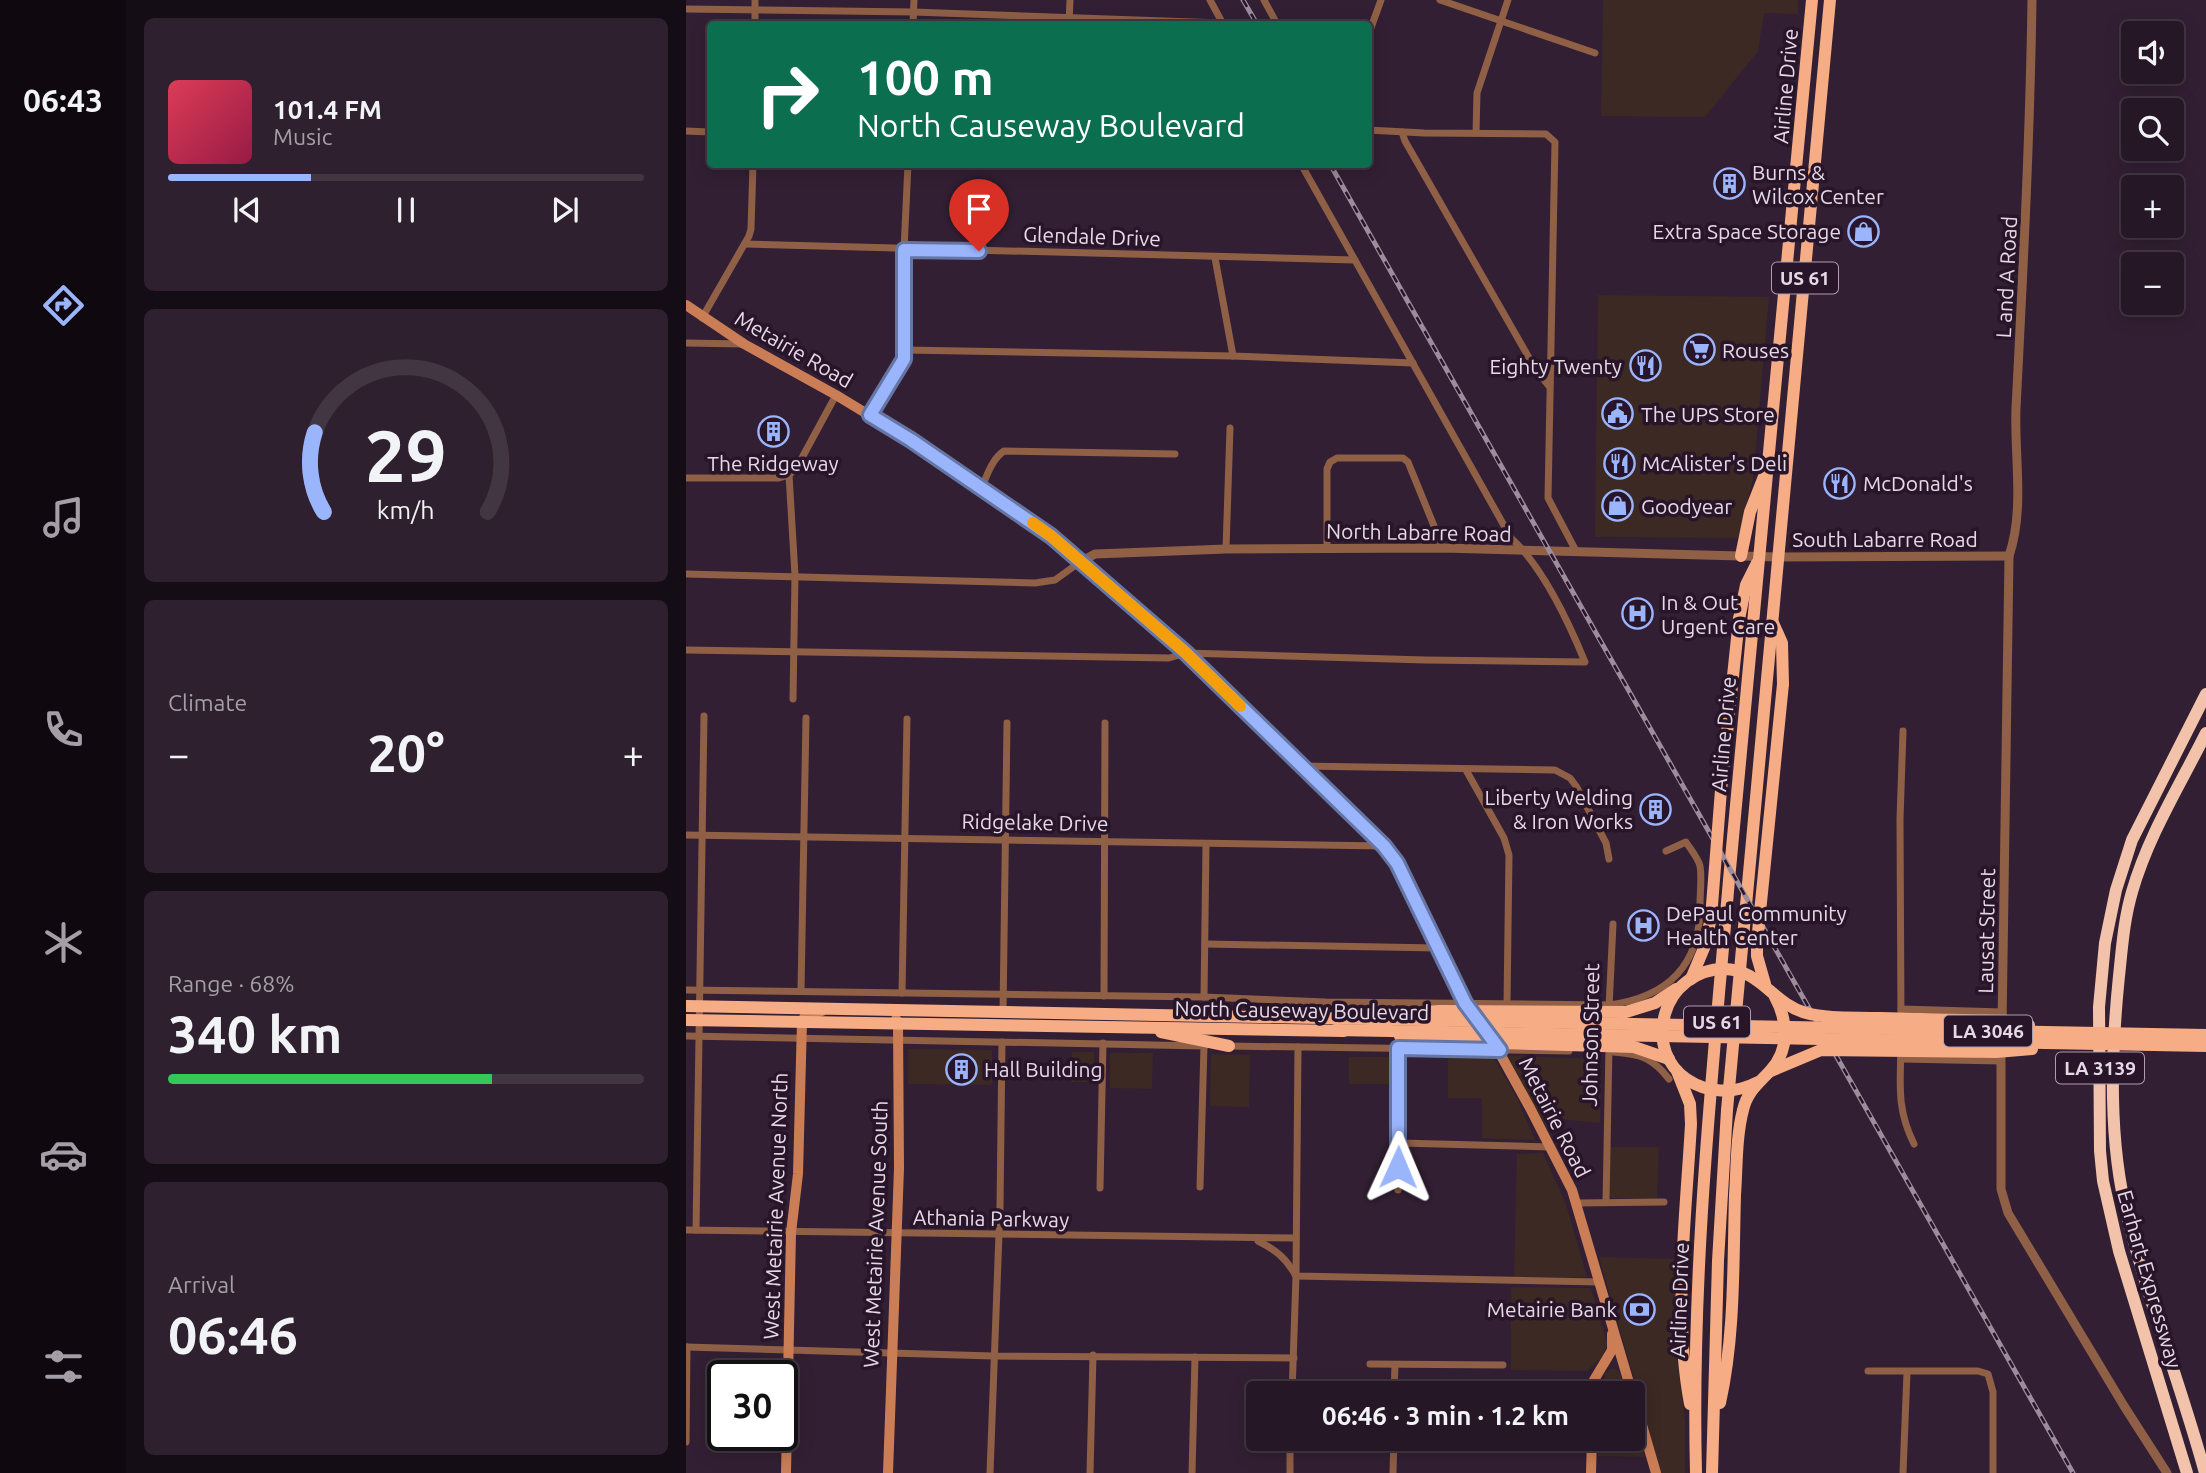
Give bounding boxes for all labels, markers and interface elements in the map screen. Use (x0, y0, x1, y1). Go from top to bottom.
map controls (2121, 21, 2184, 315)
button: sound (2121, 21, 2184, 84)
street label: Airline Drive (1768, 27, 1802, 145)
icon: right (742, 49, 833, 140)
text: 100 m (857, 49, 994, 104)
text: 06:43 (23, 82, 103, 118)
text: 101.4 FM (273, 95, 382, 124)
button: search (2121, 98, 2184, 161)
text: North Causeway Boulevard (857, 107, 1245, 143)
text: Music (273, 124, 332, 149)
place label: Burns & Wilcox Center (1752, 160, 1884, 208)
building icon: Burns & Wilcox Center (1712, 167, 1746, 201)
button: + (2121, 175, 2184, 238)
pin (949, 179, 1009, 251)
icon: arrive (960, 190, 998, 228)
icon: previous (228, 191, 266, 229)
icon: pause (387, 191, 425, 229)
icon: next (546, 191, 584, 229)
shop icon: Extra Space Storage (1847, 214, 1881, 248)
street label: L and A Road (1991, 215, 2021, 339)
place label: Extra Space Storage (1653, 219, 1841, 243)
street label: Glendale Drive (1023, 222, 1161, 250)
button: − (2121, 252, 2184, 315)
road number: US 61 (1772, 262, 1838, 294)
icon: directions (39, 281, 88, 330)
street label: Metairie Road (731, 306, 857, 392)
supermarket icon: Rouses (1682, 333, 1716, 367)
place label: Rouses (1722, 338, 1789, 362)
restaurant icon: Eighty Twenty (1628, 349, 1662, 383)
place label: Eighty Twenty (1489, 354, 1622, 378)
public building icon: The UPS Store (1601, 397, 1635, 431)
place label: The UPS Store (1641, 402, 1775, 426)
text: 29 (365, 414, 447, 496)
building icon: The Ridgeway (756, 414, 790, 448)
restaurant icon: McAlister's Deli (1602, 446, 1636, 480)
place label: The Ridgeway (707, 451, 839, 475)
place label: McAlister's Deli (1642, 451, 1787, 475)
restaurant icon: McDonald's (1823, 466, 1857, 500)
place label: McDonald's (1863, 471, 1973, 495)
shop icon: Goodyear (1601, 489, 1635, 523)
icon: music (39, 493, 88, 542)
place label: Goodyear (1641, 494, 1732, 518)
text: km/h (377, 495, 435, 523)
street label: North Labarre Road (1326, 518, 1512, 546)
street label: South Labarre Road (1792, 527, 1978, 551)
place label: In & Out Urgent Care (1661, 590, 1775, 638)
hospital icon: In & Out Urgent Care (1621, 597, 1655, 631)
street label: Airline Drive (1706, 675, 1740, 793)
text: Climate (168, 690, 247, 715)
icon: phone (39, 705, 88, 754)
text: 20° (367, 724, 445, 782)
text: − (168, 733, 189, 775)
text: + (623, 733, 644, 775)
place label: Liberty Welding & Iron Works (1485, 785, 1633, 833)
building icon: Liberty Welding & Iron Works (1639, 792, 1673, 826)
street label: Ridgelake Drive (961, 809, 1109, 835)
street label: Lausat Street (1973, 868, 1999, 994)
place label: DePaul Community Health Center (1666, 901, 1847, 949)
hospital icon: DePaul Community Health Center (1626, 908, 1660, 942)
icon: climate (39, 918, 88, 967)
street label: Johnson Street (1577, 963, 1603, 1107)
text: Range · 68% (168, 971, 295, 996)
street label: North Causeway Boulevard (1175, 996, 1429, 1024)
text: 340 km (168, 1005, 342, 1063)
road number: US 61 (1684, 1006, 1750, 1038)
road number: LA 3046 (1944, 1015, 2032, 1046)
building icon: Hall Building (944, 1052, 978, 1086)
road number: LA 3139 (2056, 1052, 2144, 1084)
street label: Metairie Road (1514, 1053, 1596, 1181)
place label: Hall Building (984, 1057, 1103, 1081)
street label: West Metairie Avenue North (758, 1072, 792, 1340)
street label: West Metairie Avenue South (858, 1100, 892, 1368)
icon: car (39, 1130, 88, 1179)
position arrow (1361, 1130, 1435, 1204)
street label: Earhart Expressway (2113, 1187, 2187, 1371)
street label: Athania Parkway (913, 1205, 1069, 1231)
street label: Airline Drive (1665, 1242, 1693, 1358)
text: Arrival (168, 1272, 235, 1297)
bank icon: Metairie Bank (1623, 1292, 1657, 1326)
place label: Metairie Bank (1487, 1297, 1617, 1321)
text: 06:46 (168, 1306, 298, 1364)
icon: filters (39, 1342, 88, 1391)
speed limit sign: 30 (707, 1360, 798, 1451)
text: 06:46 · 3 min · 1.2 km (1322, 1401, 1569, 1430)

